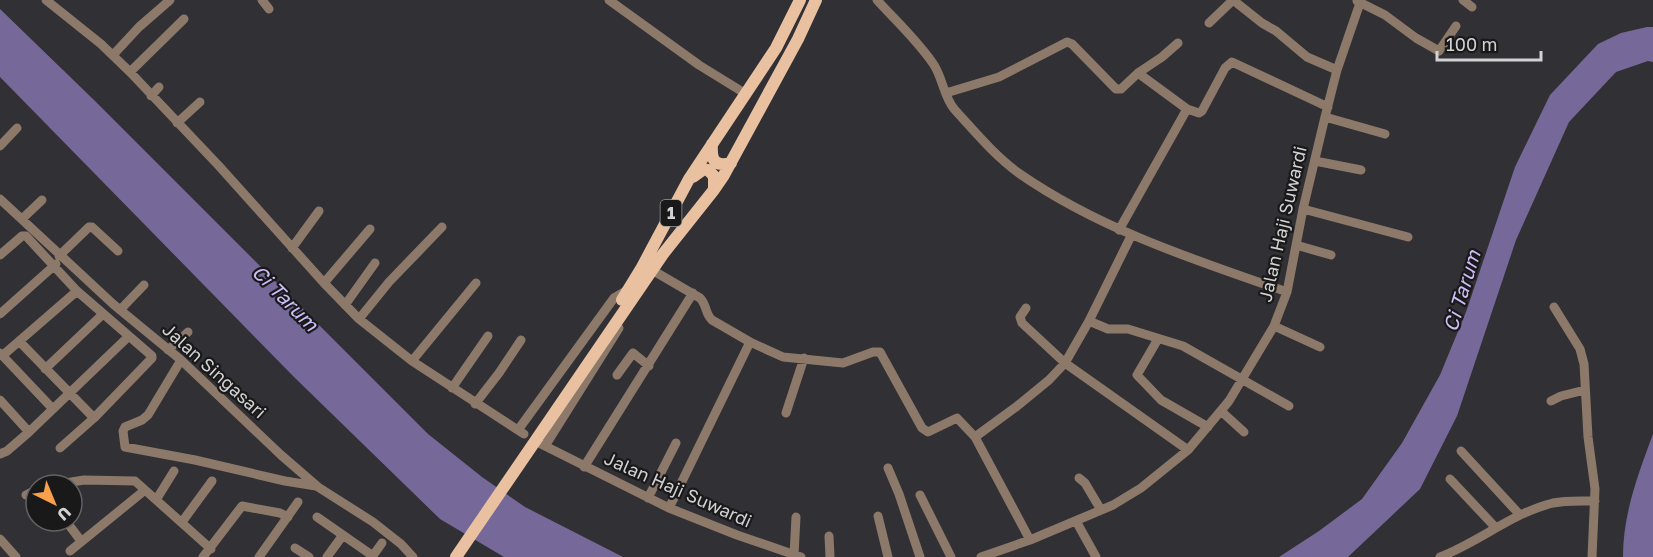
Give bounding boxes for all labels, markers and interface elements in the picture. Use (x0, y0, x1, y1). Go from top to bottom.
scale bar (1437, 24, 1540, 62)
text: 100 m (1446, 33, 1497, 55)
street label: Jalan Haji Suwardi (1253, 144, 1311, 304)
road number: 1 (660, 200, 682, 226)
water label: Ci Tarum (1437, 246, 1485, 334)
water label: Ci Tarum (248, 259, 325, 336)
street label: Jalan Singasari (158, 318, 271, 423)
street label: Jalan Haji Suwardi (601, 447, 756, 532)
north arrow (24, 473, 84, 533)
text: U (53, 503, 75, 525)

